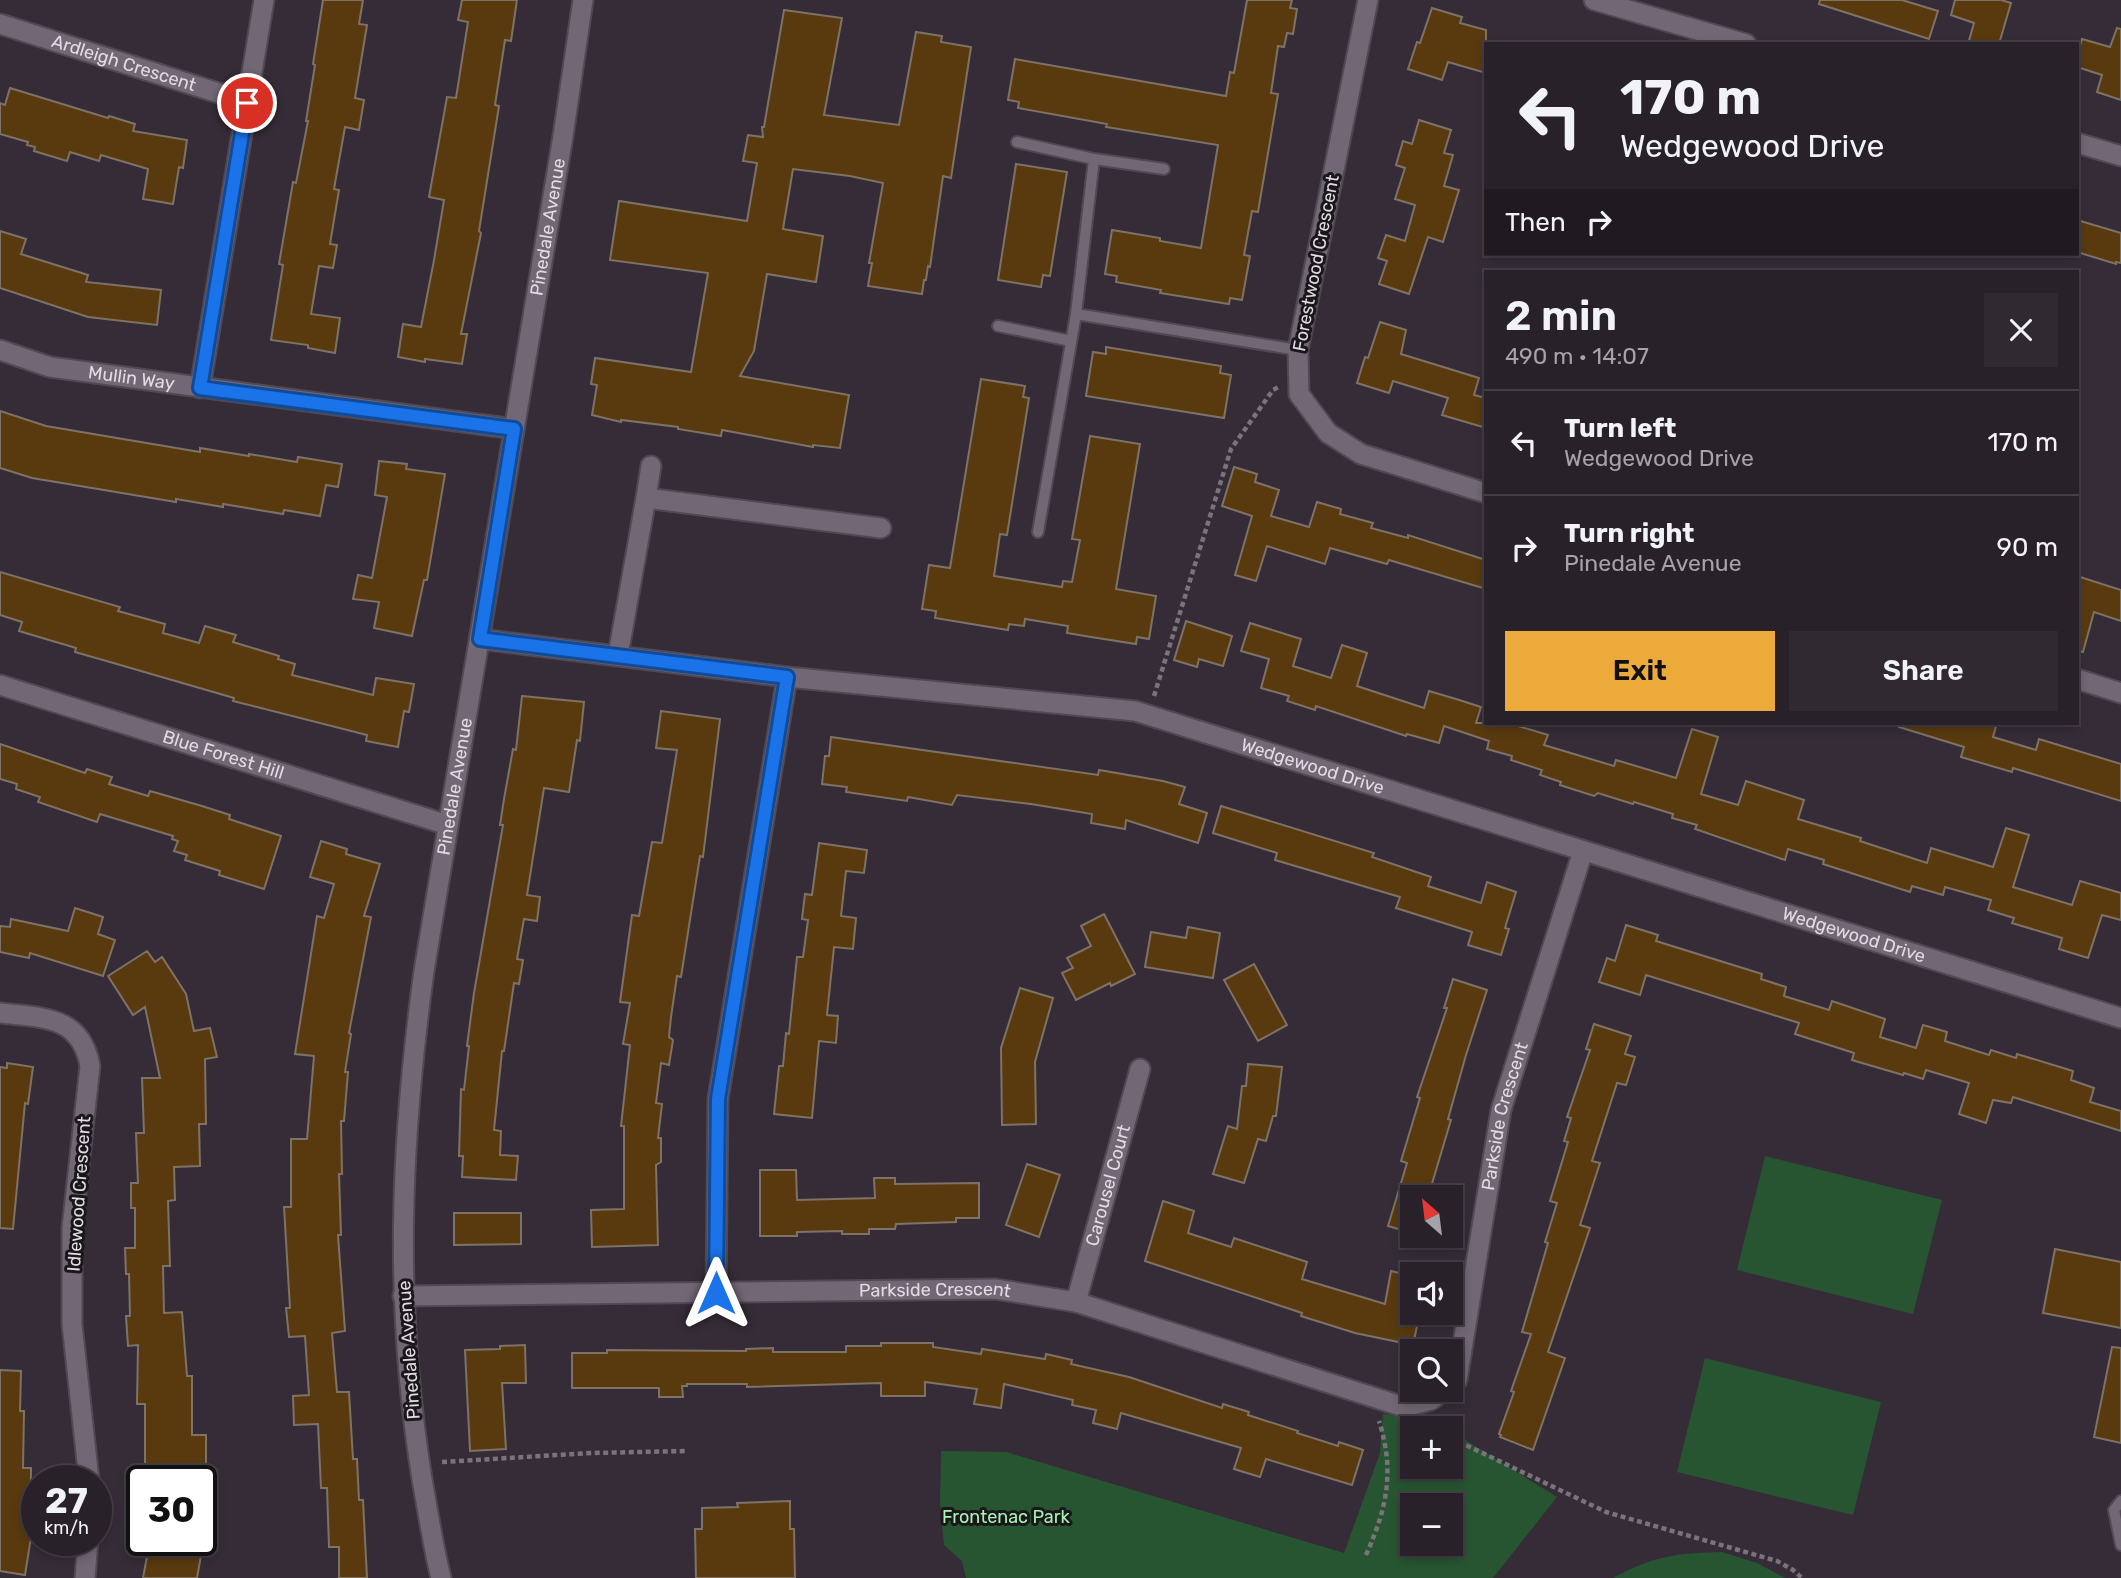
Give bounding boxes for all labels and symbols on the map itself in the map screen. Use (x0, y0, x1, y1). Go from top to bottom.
street label: Ardleigh Crescent (49, 30, 199, 96)
pin (217, 73, 277, 133)
street label: Pinedale Avenue (526, 157, 570, 297)
street label: Forestwood Crescent (1288, 173, 1344, 353)
street label: Mullin Way (87, 361, 176, 395)
street label: Pinedale Avenue (432, 716, 477, 857)
street label: Blue Forest Hill (160, 726, 287, 784)
street label: Wedgewood Drive (1238, 734, 1387, 799)
street label: Wedgewood Drive (1780, 902, 1928, 967)
street label: Parkside Crescent (1477, 1039, 1533, 1192)
street label: Idlewood Crescent (63, 1116, 95, 1272)
street label: Carousel Court (1081, 1122, 1135, 1248)
north arrow (1400, 1185, 1463, 1248)
position arrow (679, 1256, 753, 1330)
street label: Parkside Crescent (859, 1278, 1012, 1302)
street label: Pinedale Avenue (393, 1280, 425, 1420)
speed limit sign: 30 (126, 1465, 217, 1556)
park label: Frontenac Park (942, 1506, 1071, 1528)

